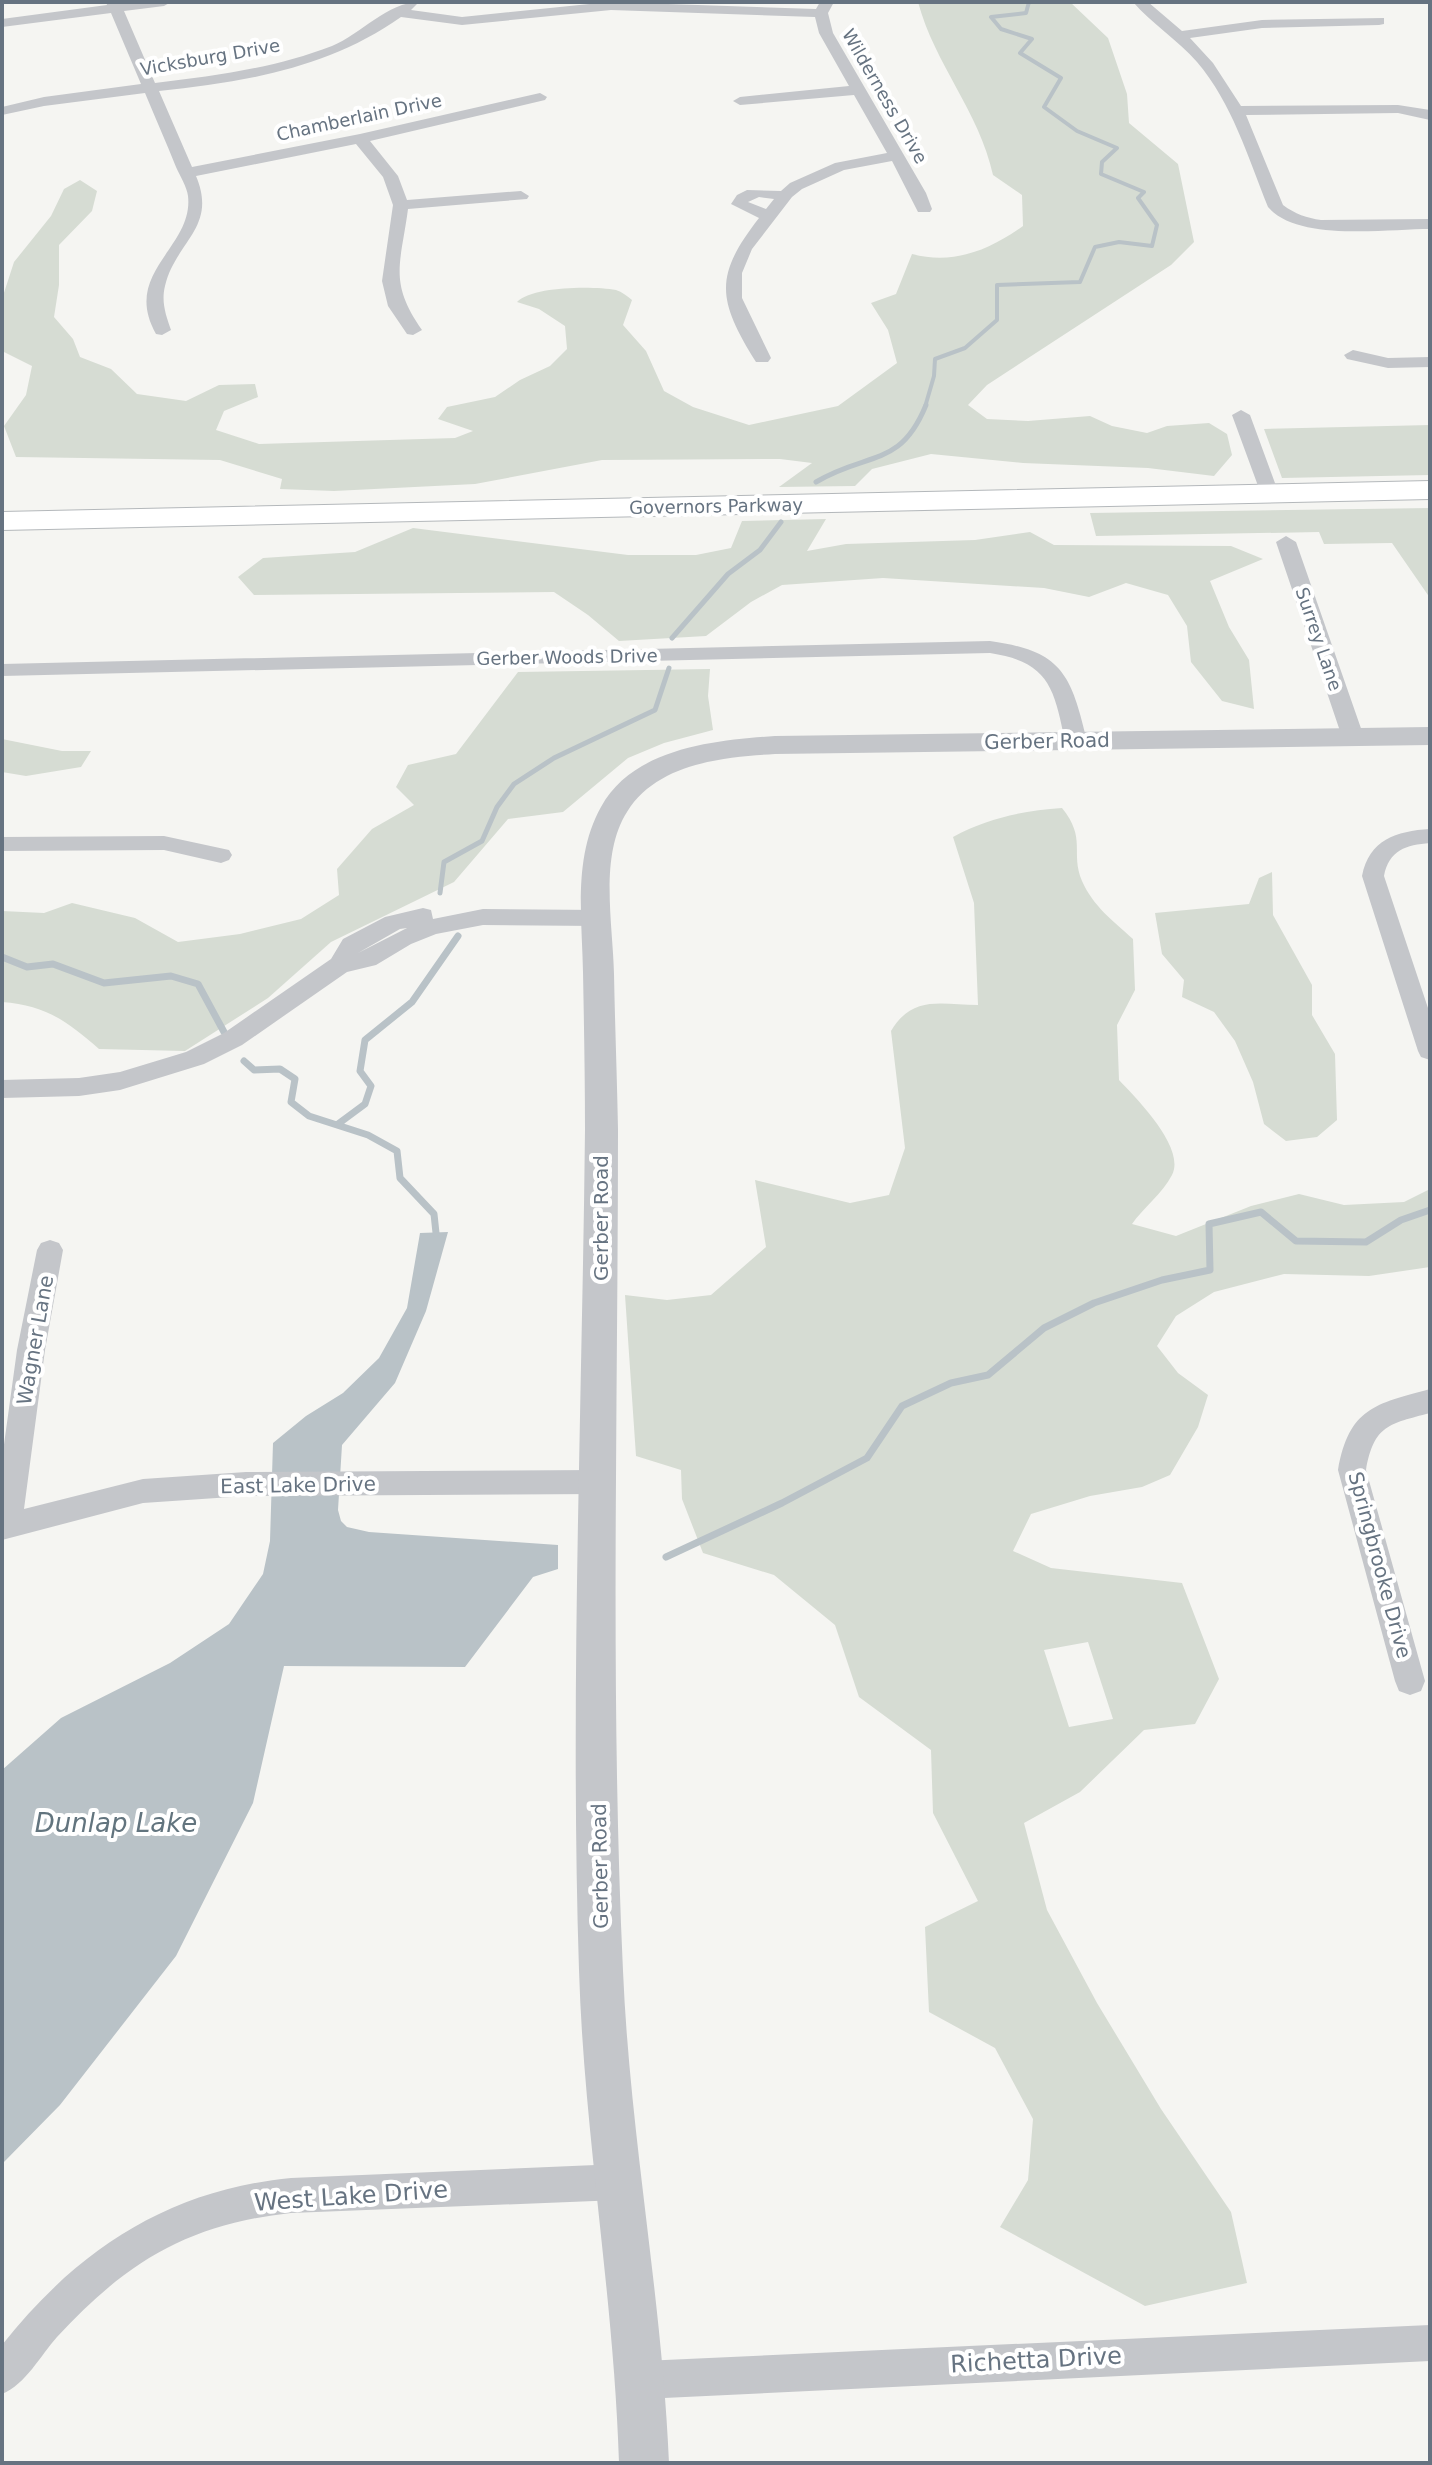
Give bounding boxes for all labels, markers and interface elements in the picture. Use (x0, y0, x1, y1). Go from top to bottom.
street label: Wilderness Drive (838, 25, 932, 167)
street label: Vicksburg Drive (138, 34, 282, 80)
street label: Chamberlain Drive (274, 89, 444, 145)
street label: Governors Parkway (629, 494, 804, 518)
street label: Surrey Lane (1292, 585, 1346, 693)
street label: Gerber Woods Drive (476, 645, 658, 669)
street label: Gerber Road (984, 728, 1110, 754)
street label: Gerber Road (589, 1155, 613, 1281)
street label: Wagner Lane (12, 1273, 58, 1407)
street label: Springbrooke Drive (1344, 1469, 1416, 1661)
street label: East Lake Drive (220, 1472, 376, 1498)
street label: Gerber Road (587, 1803, 613, 1929)
water label: Dunlap Lake (35, 1808, 197, 1838)
street label: West Lake Drive (253, 2175, 449, 2217)
street label: Richetta Drive (950, 2342, 1122, 2378)

